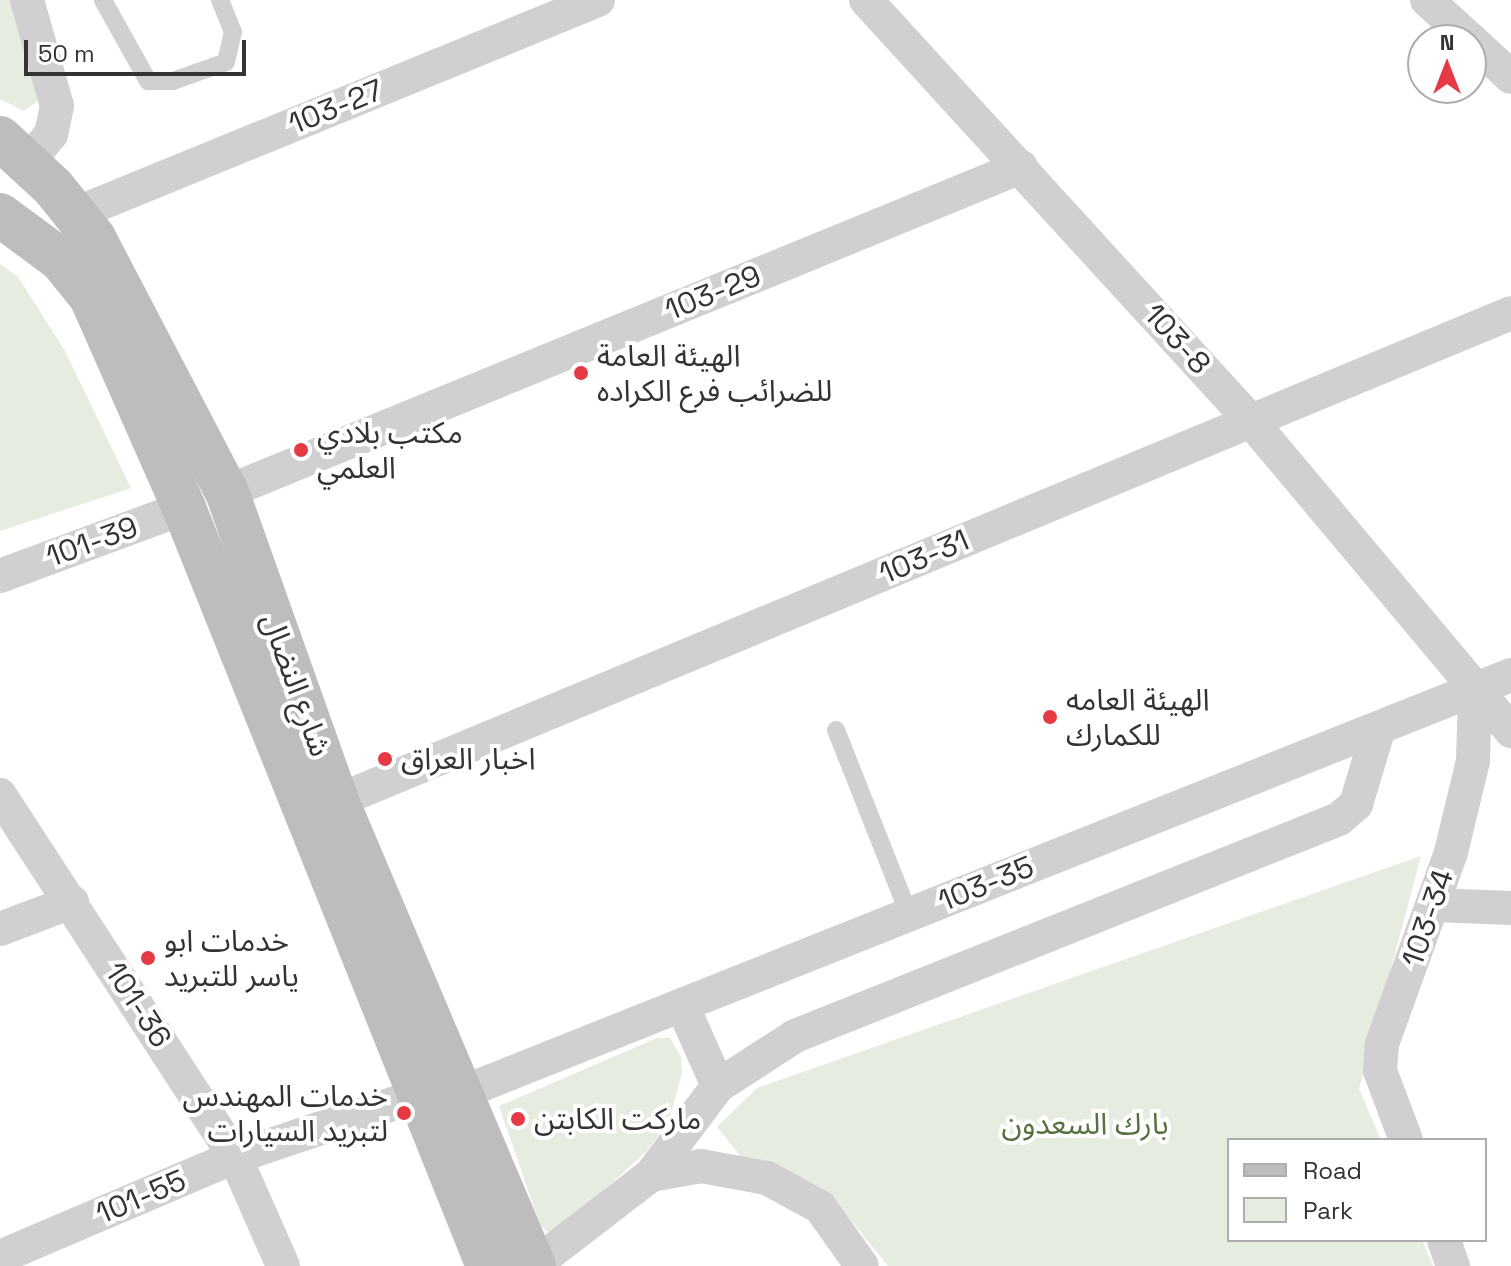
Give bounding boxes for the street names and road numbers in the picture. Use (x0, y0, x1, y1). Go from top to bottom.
street label: 103-27 (284, 72, 388, 142)
street label: 103-29 (660, 258, 766, 328)
street label: 103-8 (1136, 296, 1218, 382)
street label: 101-39 (41, 509, 143, 575)
street label: 103-31 (874, 522, 974, 592)
street label: شارع النضال (254, 609, 338, 761)
street label: 103-35 (933, 849, 1039, 919)
street label: 103-34 (1395, 865, 1461, 971)
street label: 101-36 (97, 956, 179, 1054)
street label: 101-55 (91, 1162, 191, 1232)

